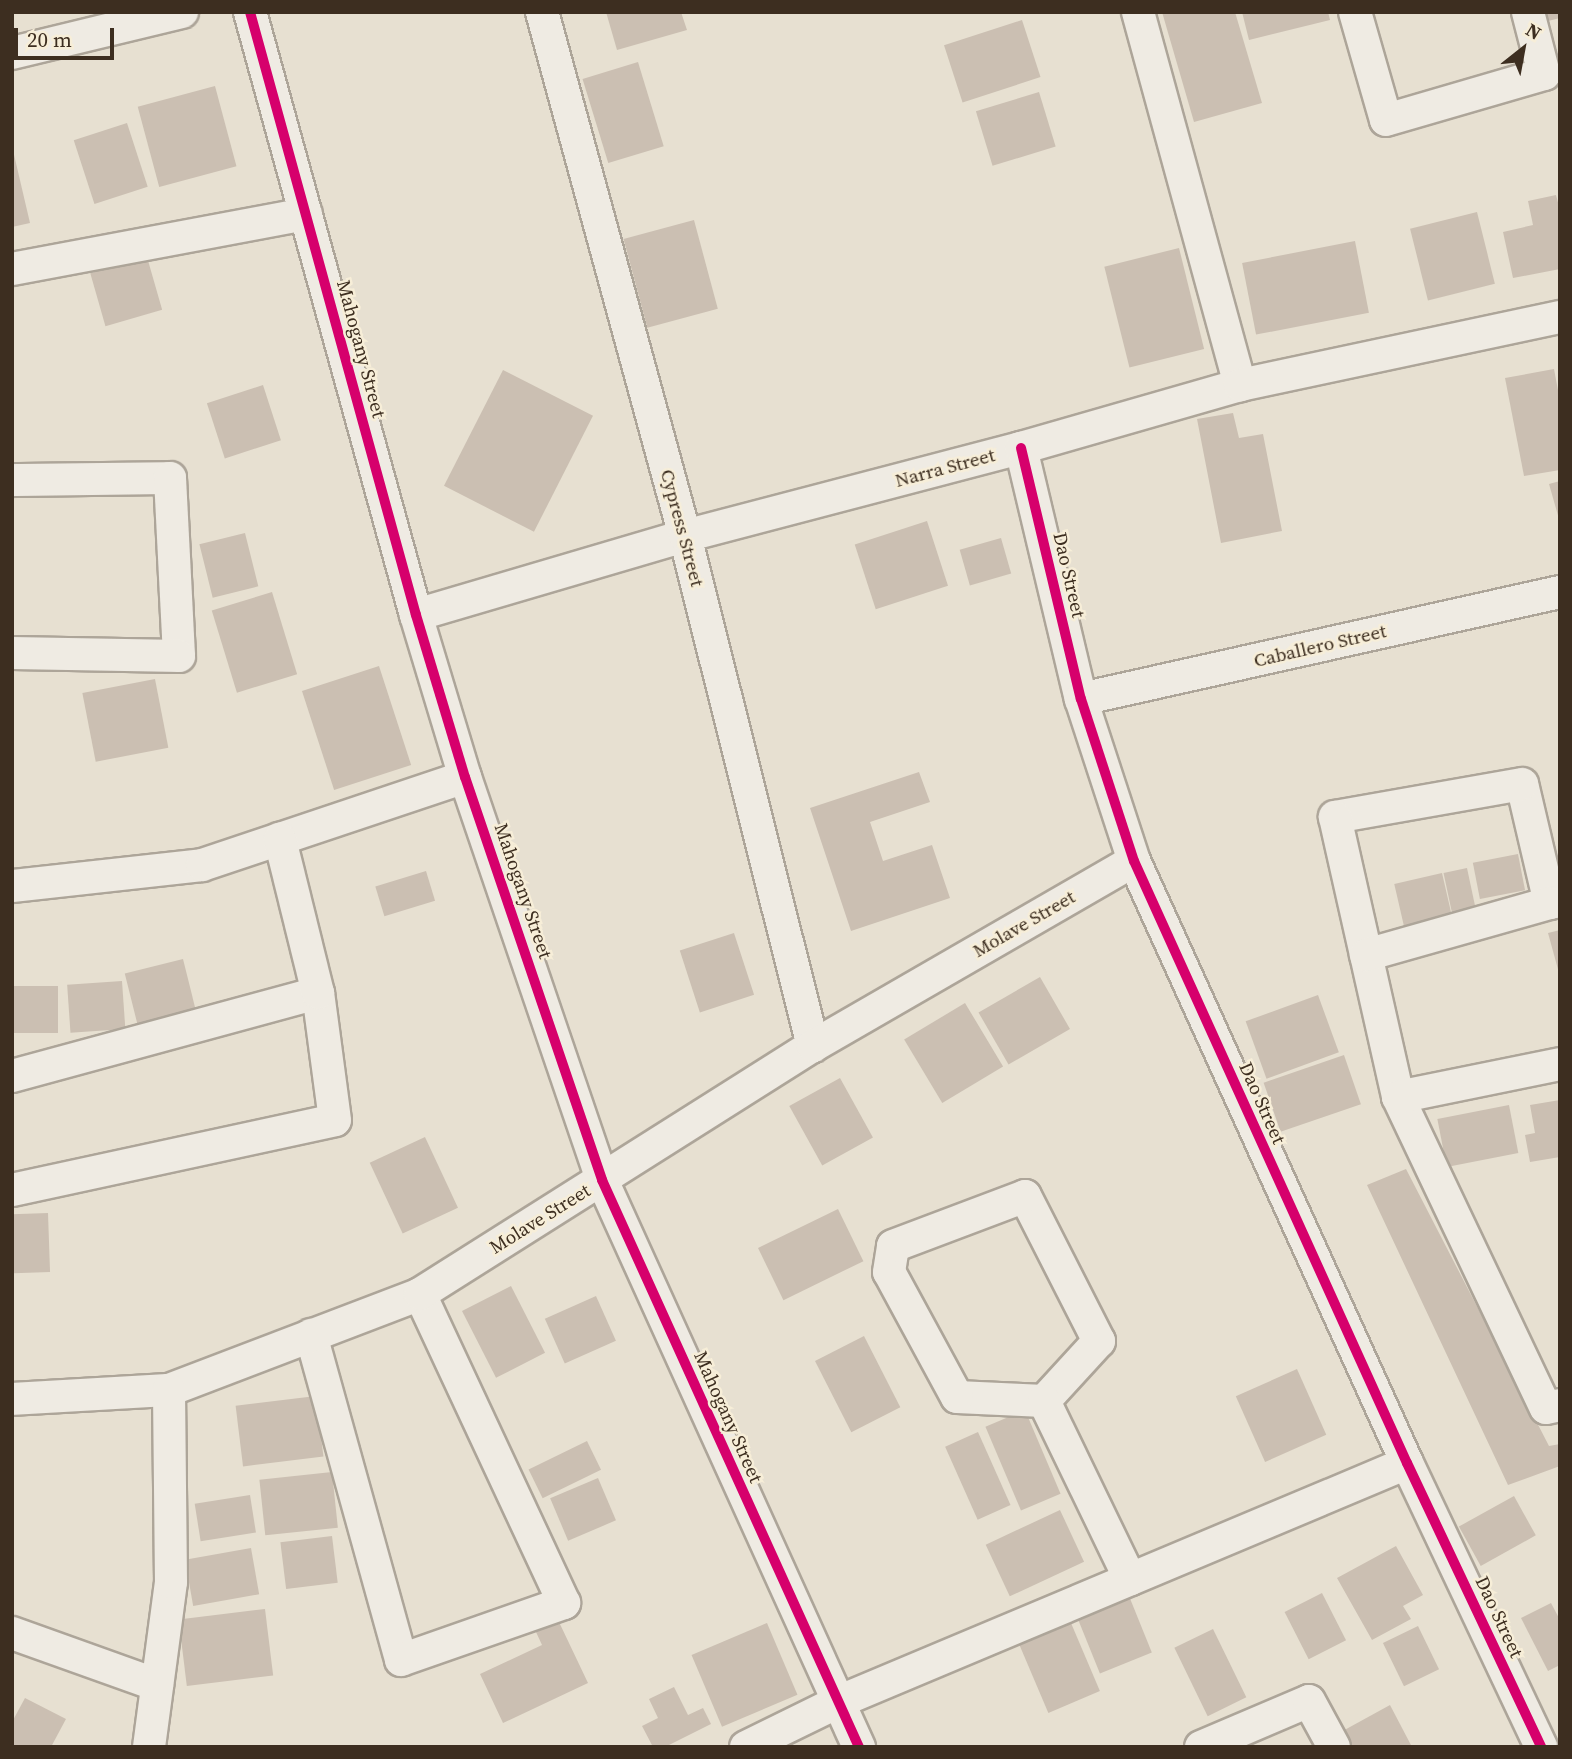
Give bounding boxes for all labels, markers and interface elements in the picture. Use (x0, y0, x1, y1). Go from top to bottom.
scale bar (18, 14, 117, 58)
north arrow (1488, 14, 1558, 84)
text: N (1521, 16, 1546, 46)
text: 20 m (27, 25, 72, 54)
street label: Mahogany Street (332, 278, 390, 420)
street label: Narra Street (893, 444, 997, 492)
street label: Cypress Street (655, 467, 709, 589)
street label: Dao Street (1048, 530, 1090, 620)
street label: Caballero Street (1252, 620, 1388, 672)
street label: Mahogany Street (489, 820, 557, 962)
street label: Molave Street (969, 886, 1079, 962)
street label: Dao Street (1234, 1059, 1290, 1147)
street label: Molave Street (486, 1179, 594, 1259)
street label: Mahogany Street (689, 1348, 767, 1486)
street label: Dao Street (1470, 1573, 1528, 1661)

